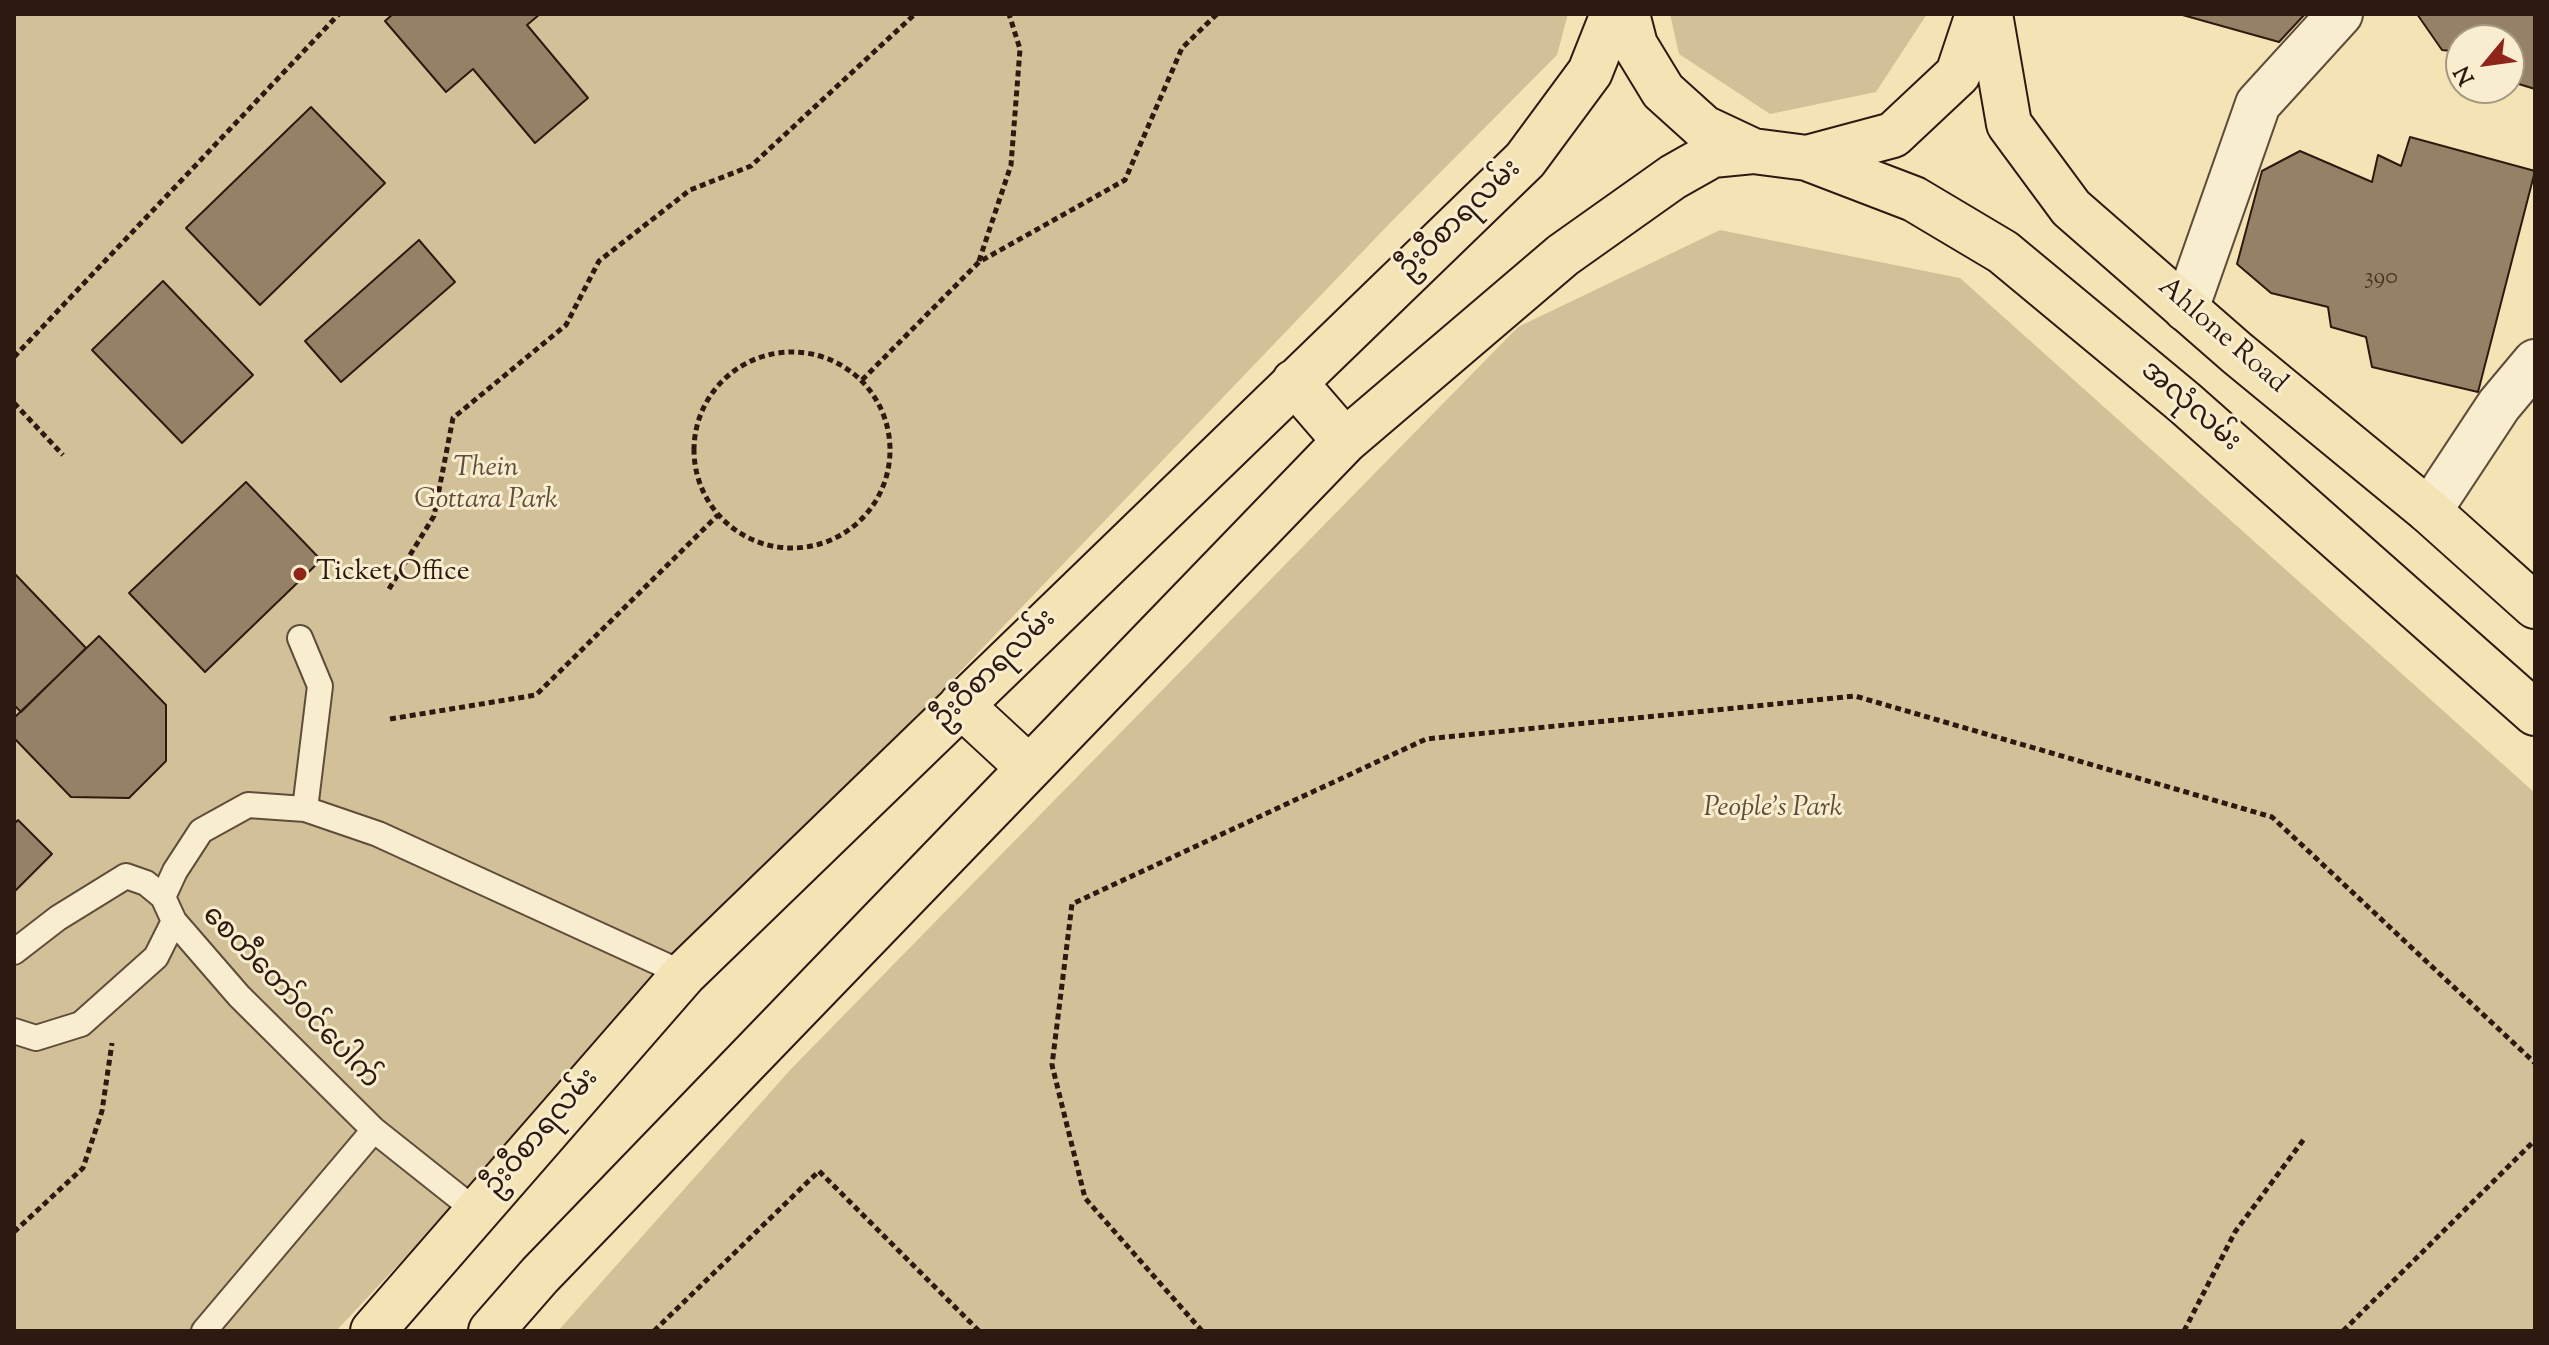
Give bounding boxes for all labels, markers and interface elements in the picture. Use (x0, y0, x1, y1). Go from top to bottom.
north arrow (2445, 24, 2525, 104)
text: N (2448, 59, 2484, 90)
street label: ဦးဝီစာရလမ်း (1392, 154, 1530, 288)
house number: 390 (2364, 265, 2398, 293)
street label: Ahlone Road (2150, 272, 2292, 402)
street label: အလုံလမ်း (2132, 355, 2246, 461)
park label: Thein Gottara Park (414, 453, 558, 519)
place label: Ticket Office (316, 557, 470, 591)
marker: Ticket Office (291, 565, 309, 583)
street label: ဦးဝီစာရလမ်း (927, 604, 1065, 738)
park label: People's Park (1704, 793, 1842, 827)
street label: စေတီတော်ဝင်ပေါက် (193, 900, 385, 1098)
street label: ဦးဝီစာရလမ်း (478, 1063, 608, 1205)

